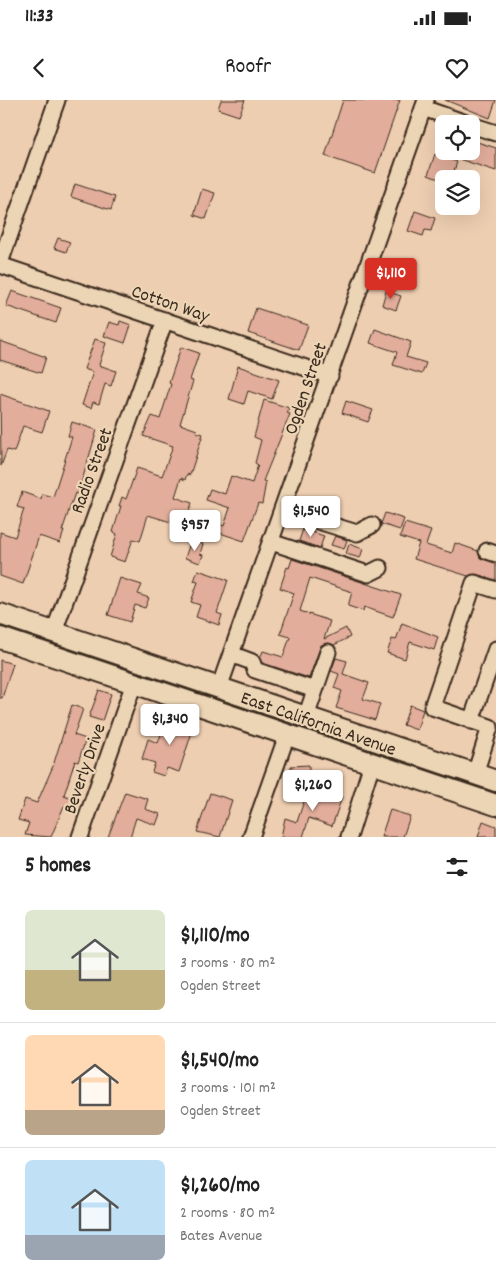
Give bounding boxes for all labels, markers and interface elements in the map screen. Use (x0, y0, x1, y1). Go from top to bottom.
text: 11:33 (25, 4, 53, 31)
text: Roofr (225, 52, 271, 83)
icon: back (25, 54, 53, 82)
icon: heart (443, 54, 471, 82)
map controls (435, 115, 480, 215)
button: locate (435, 115, 480, 160)
button: layers (435, 170, 480, 215)
pin: $1,110 (350, 258, 432, 300)
text: $1,110 (376, 262, 406, 285)
street label: Cotton Way (127, 279, 213, 331)
street label: Ogden Street (279, 339, 336, 439)
street label: Radio Street (65, 425, 121, 518)
pin: $1,540 (270, 496, 352, 538)
text: $1,540 (292, 500, 330, 523)
pin: $957 (165, 510, 225, 552)
text: $957 (181, 514, 209, 537)
street label: East California Avenue (236, 686, 399, 765)
pin: $1,340 (129, 704, 211, 746)
text: $1,340 (151, 708, 189, 731)
street label: Beverly Drive (58, 720, 114, 818)
pin: $1,260 (272, 770, 354, 812)
text: $1,260 (294, 774, 332, 797)
text: 5 homes (25, 852, 91, 882)
icon: filters (443, 853, 471, 881)
text: $1,110/mo (180, 922, 250, 952)
icon: home (65, 930, 125, 990)
text: 3 rooms · 80 m² (180, 952, 275, 975)
text: Ogden Street (180, 975, 261, 998)
text: $1,540/mo (180, 1047, 259, 1077)
icon: home (65, 1055, 125, 1115)
text: 3 rooms · 101 m² (180, 1077, 276, 1100)
text: Ogden Street (180, 1100, 261, 1123)
text: $1,260/mo (180, 1172, 260, 1202)
icon: home (65, 1180, 125, 1240)
text: 2 rooms · 80 m² (180, 1202, 275, 1225)
text: Bates Avenue (180, 1225, 262, 1248)

